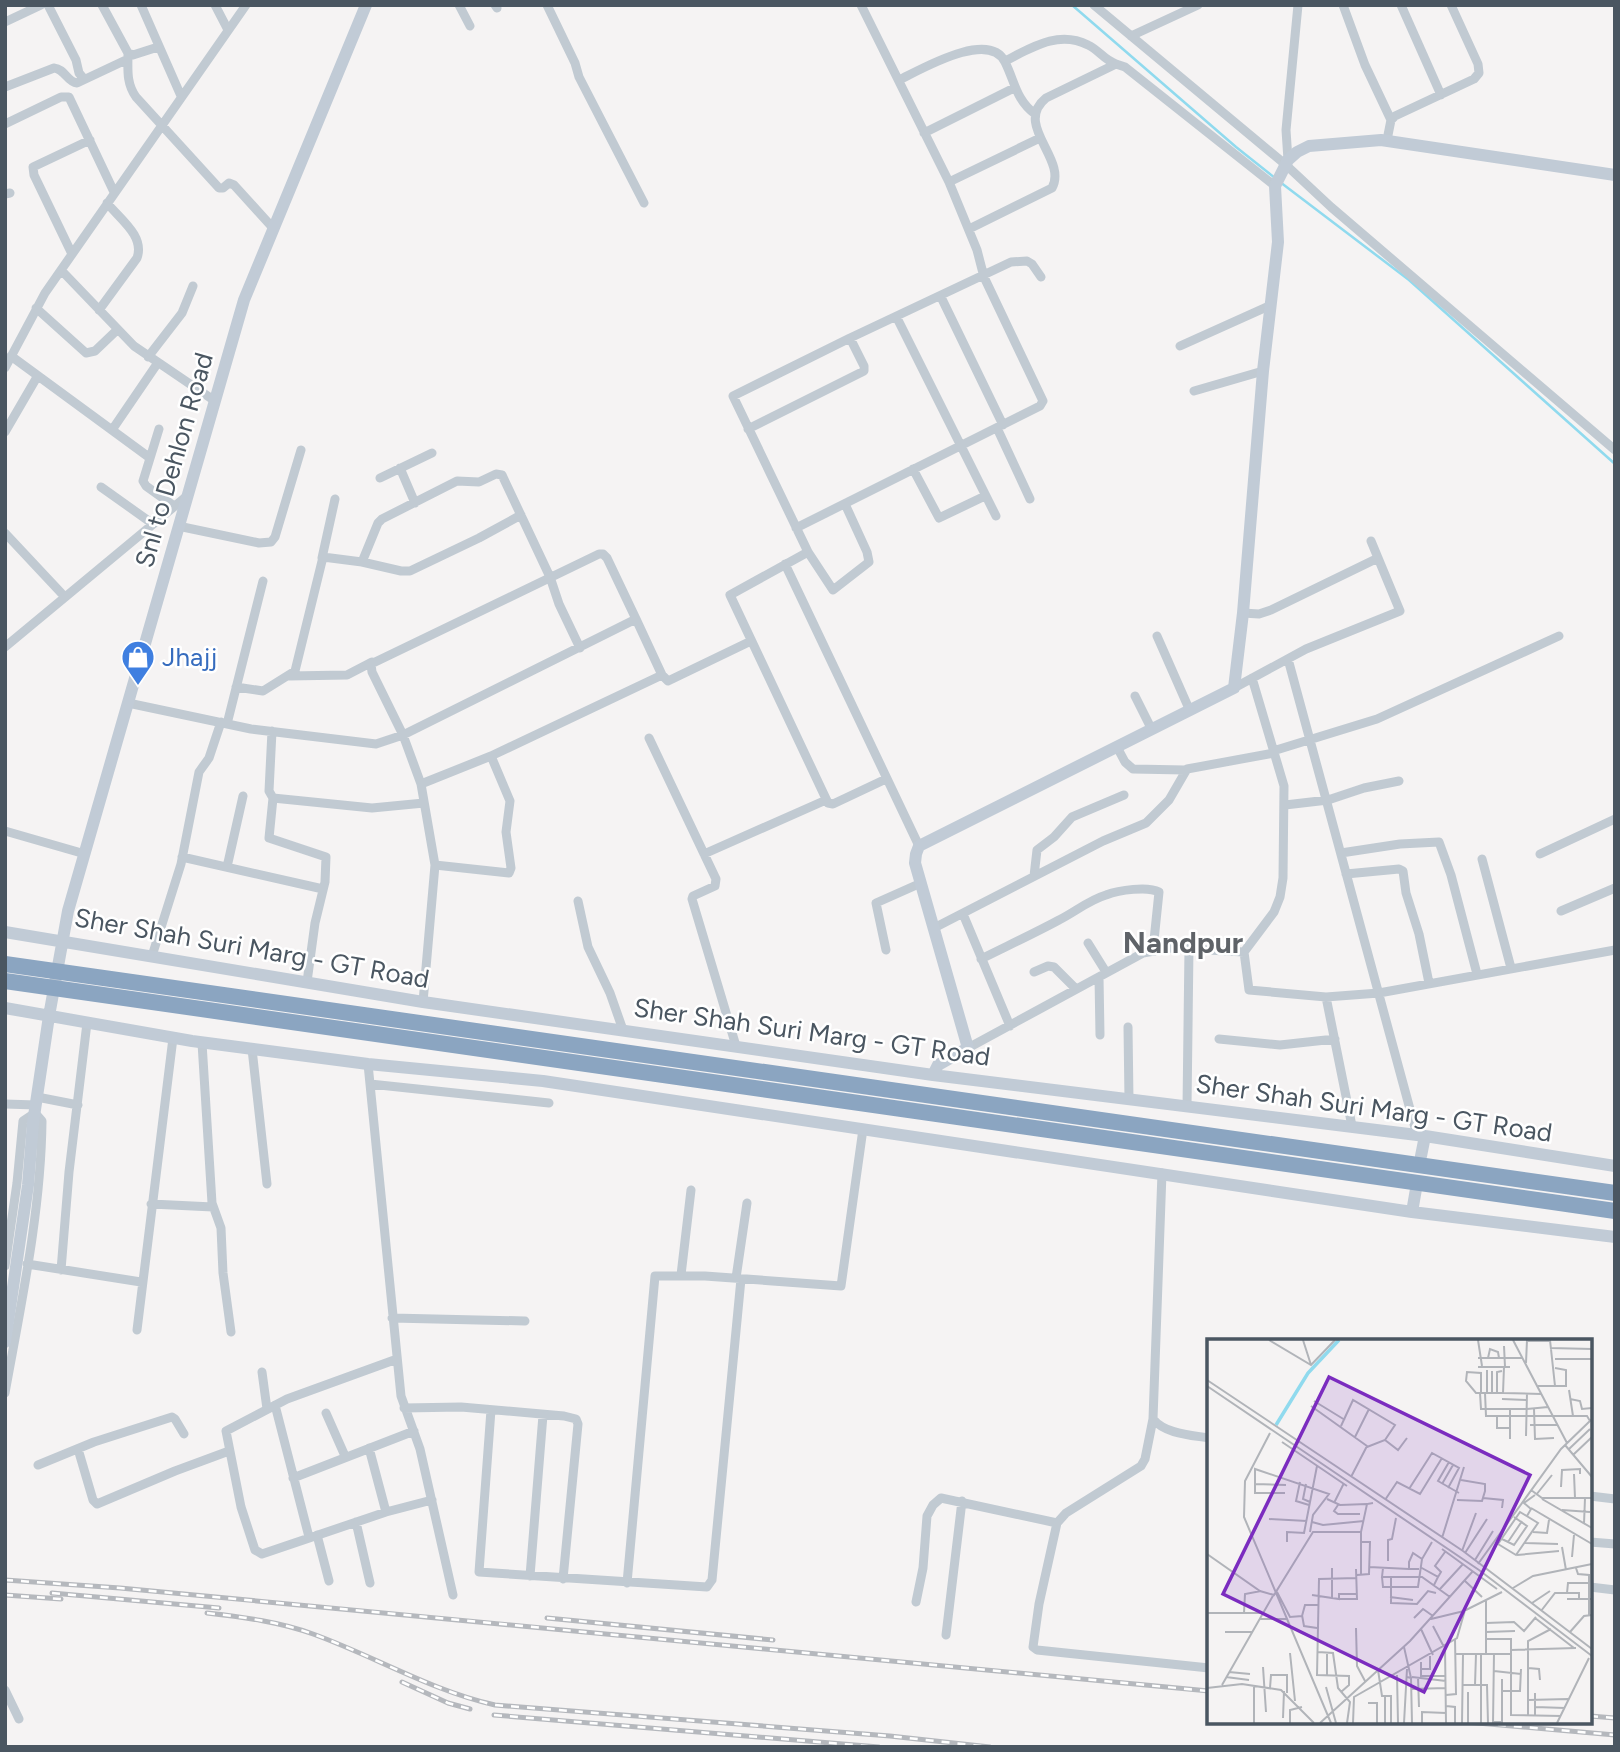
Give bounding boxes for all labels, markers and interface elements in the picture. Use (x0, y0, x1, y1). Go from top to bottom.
street label: Snl to Dehlon Road (128, 349, 220, 571)
shop icon: Jhajj (119, 638, 157, 687)
place label: Jhajj (162, 641, 217, 673)
street label: Sher Shah Suri Marg - GT Road (72, 901, 432, 995)
district label: Nandpur (1123, 924, 1243, 961)
street label: Sher Shah Suri Marg - GT Road (632, 991, 992, 1073)
street label: Sher Shah Suri Marg - GT Road (1194, 1067, 1554, 1149)
inset map (1207, 1339, 1592, 1724)

